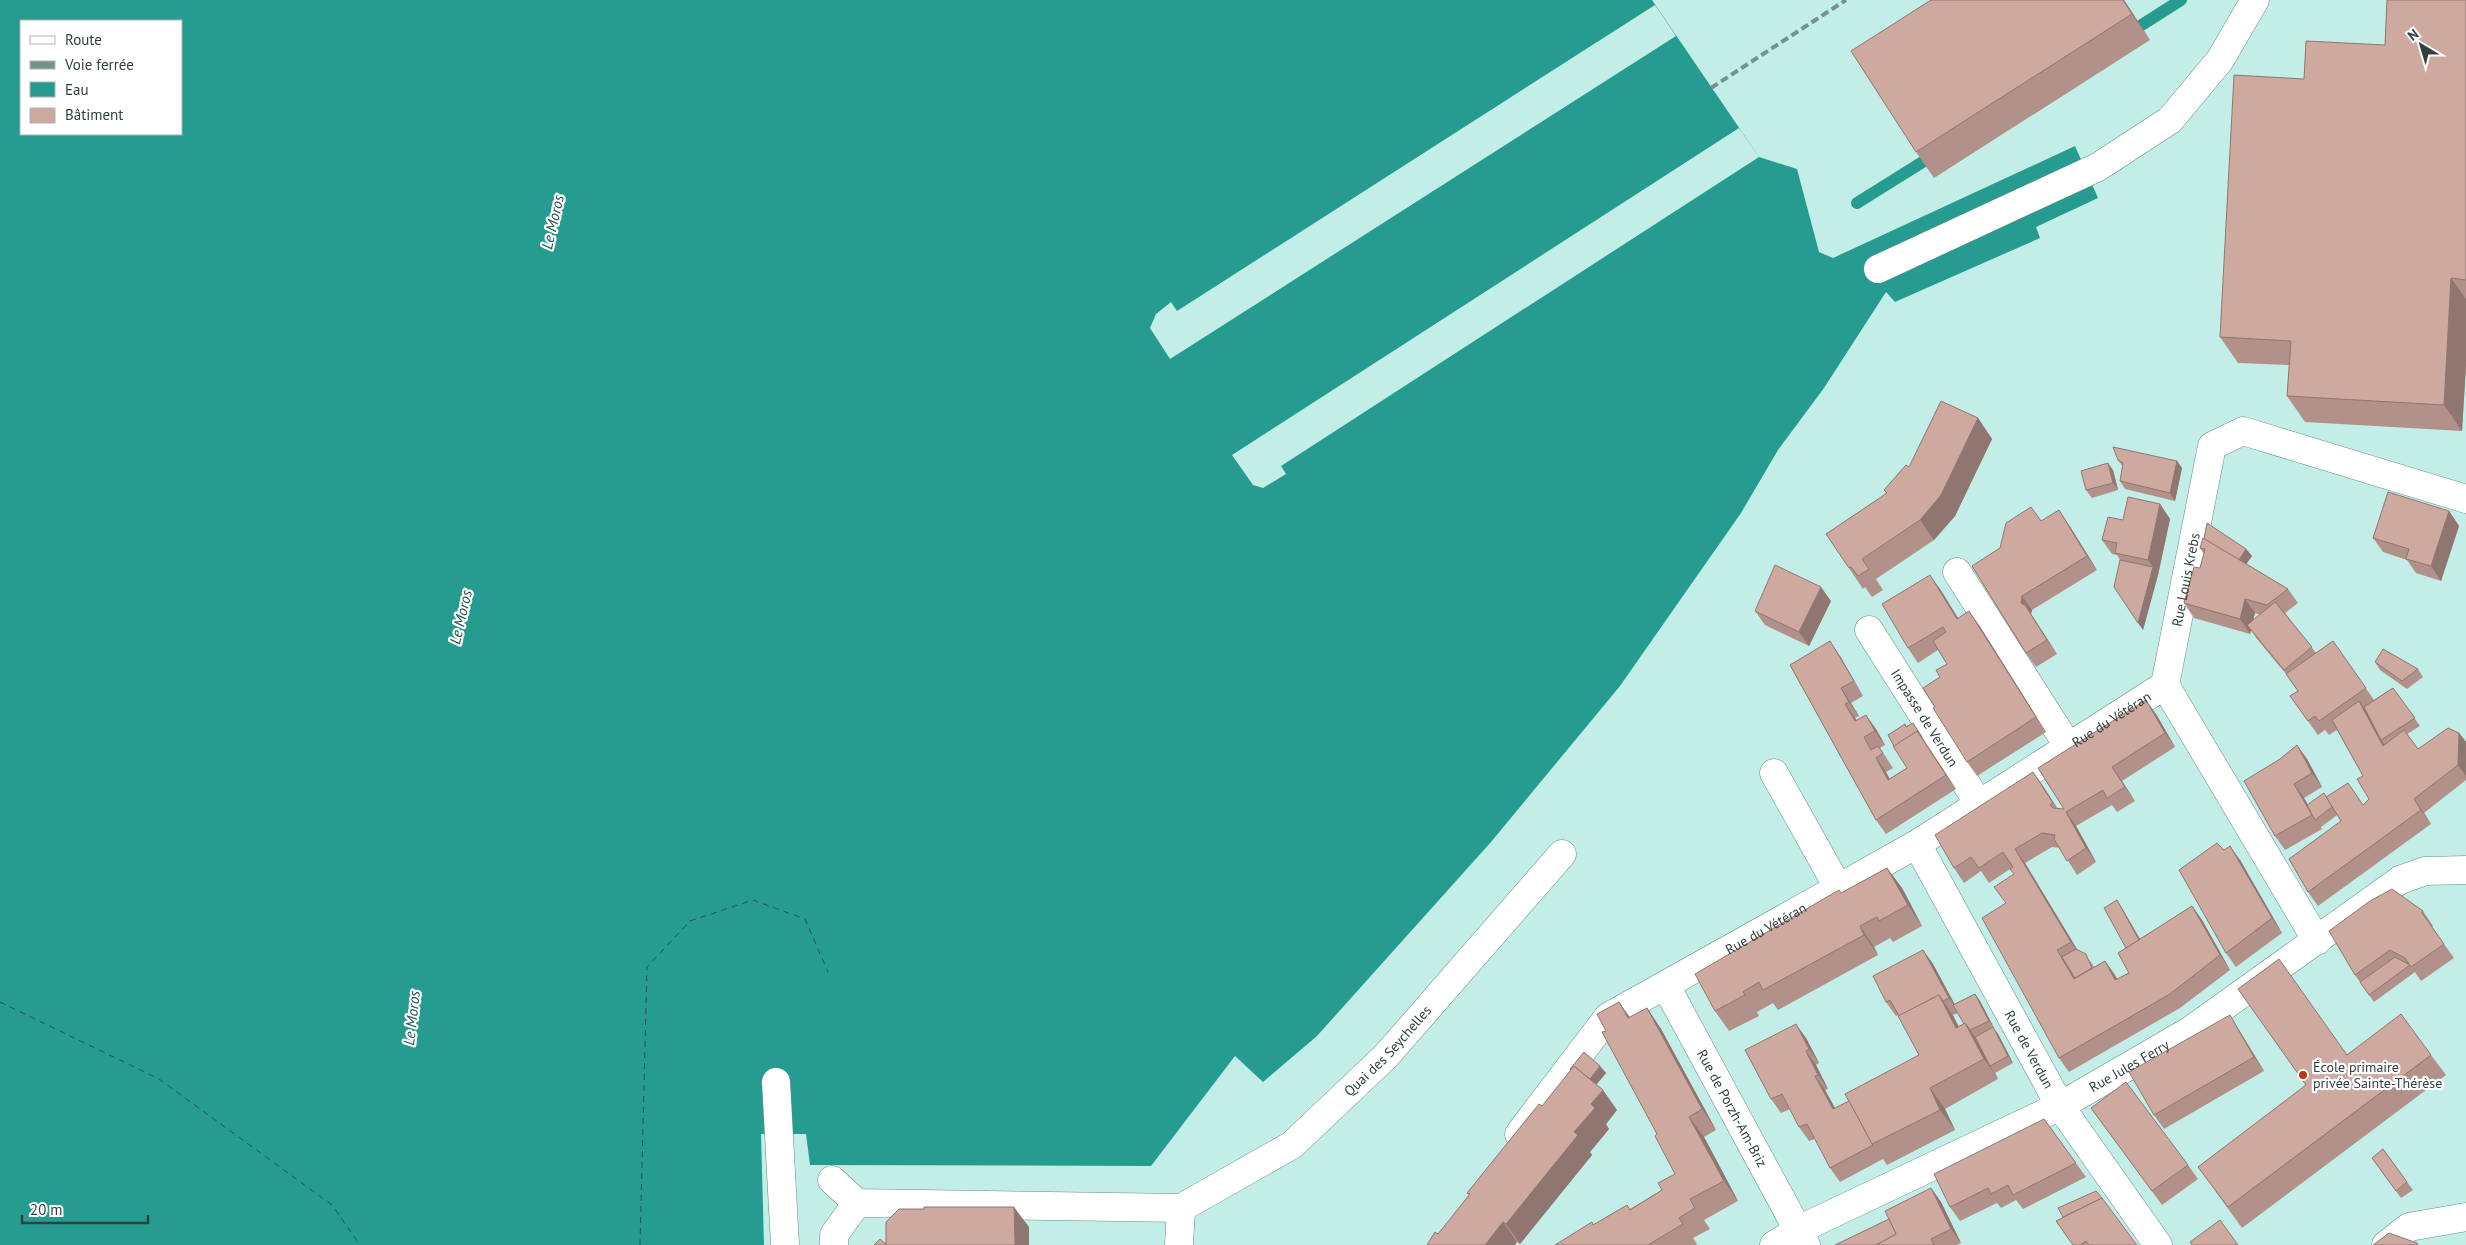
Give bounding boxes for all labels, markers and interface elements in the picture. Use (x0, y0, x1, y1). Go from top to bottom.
legend (20, 20, 182, 135)
north arrow (2396, 20, 2446, 70)
text: N (2404, 25, 2422, 45)
text: Route (65, 30, 102, 49)
text: Voie ferrée (64, 55, 134, 74)
text: Eau (65, 80, 89, 99)
text: Bâtiment (65, 105, 123, 124)
water label: Le Moros (537, 193, 568, 251)
street label: Rue Louis Krebs (2168, 531, 2204, 628)
water label: Le Moros (445, 588, 476, 646)
street label: Impasse de Verdun (1887, 666, 1962, 770)
street label: Rue du Vétéran (2068, 687, 2154, 751)
street label: Rue du Vétéran (1722, 899, 1810, 959)
water label: Le Moros (399, 990, 424, 1046)
street label: Quai des Seychelles (1340, 1001, 1435, 1100)
street label: Rue de Verdun (2001, 1007, 2058, 1092)
street label: Rue Jules Ferry (2086, 1035, 2173, 1096)
street label: Rue de Porzh-Am-Briz (1693, 1046, 1771, 1170)
place label: École primaire privée Sainte-Thérèse (2313, 1058, 2442, 1092)
marker: École primaire privée Sainte-Thérèse (2297, 1069, 2309, 1081)
scale bar (22, 1192, 149, 1224)
text: 20 m (30, 1200, 63, 1219)

